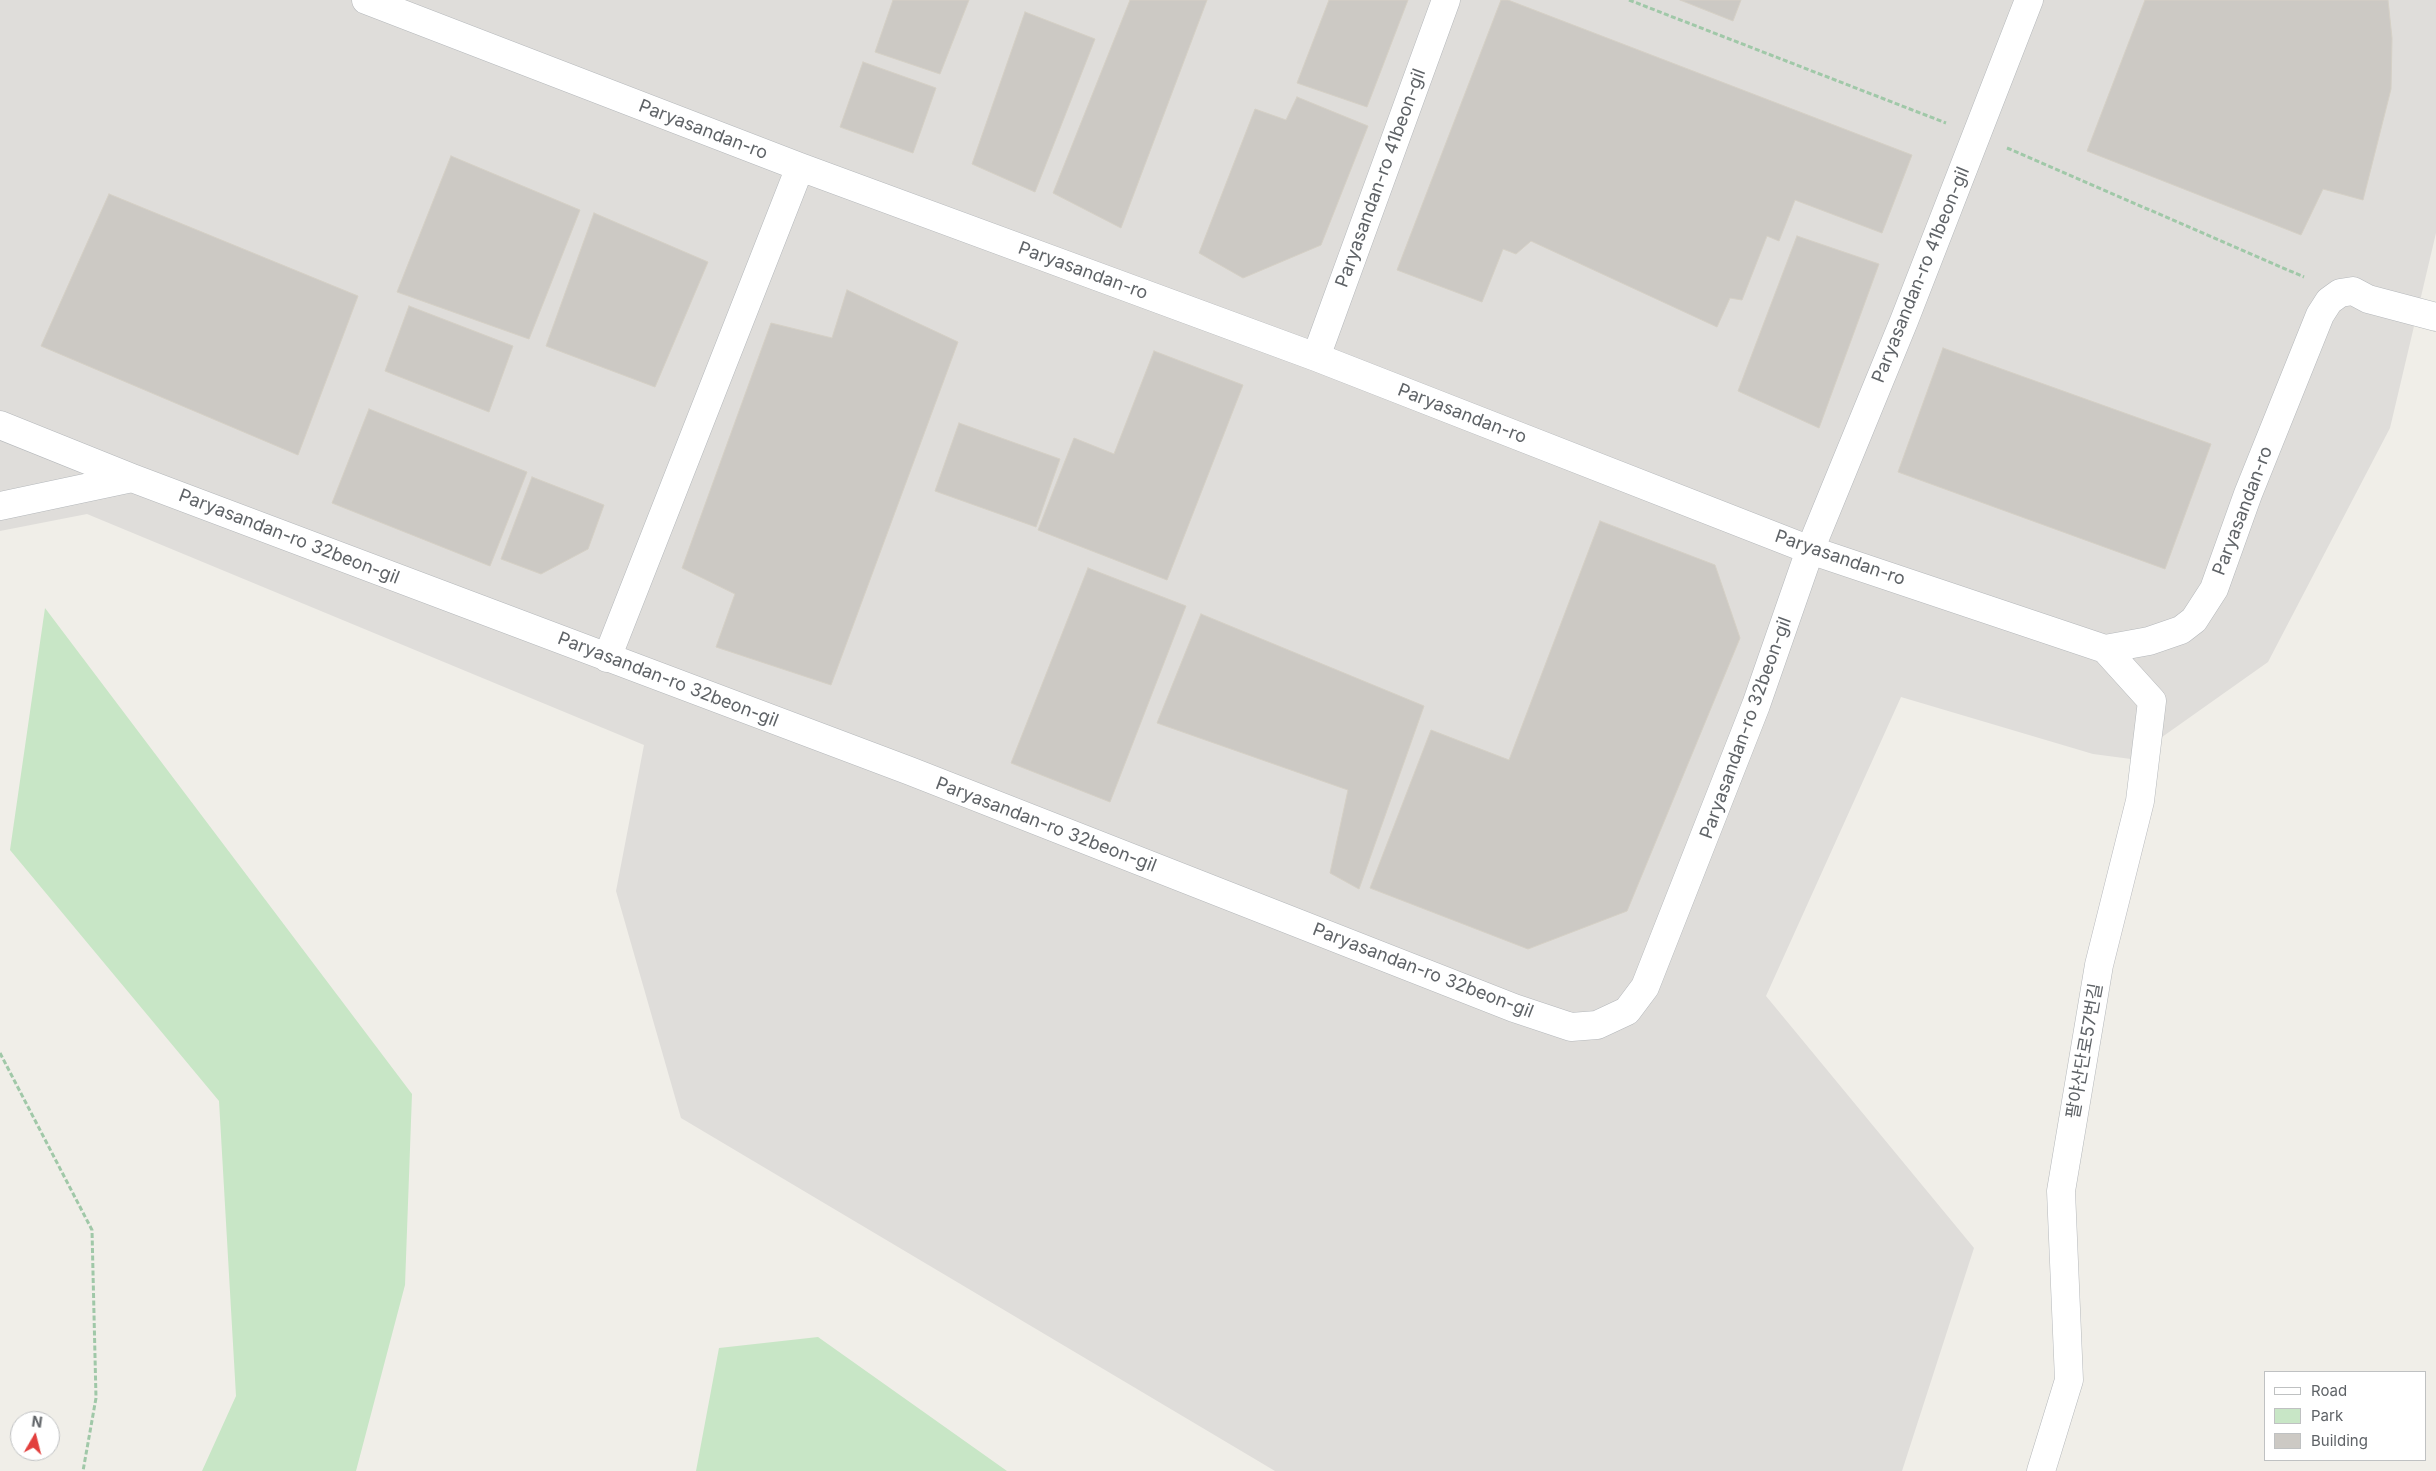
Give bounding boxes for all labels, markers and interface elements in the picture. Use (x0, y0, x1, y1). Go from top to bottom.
street label: Paryasandan-ro 41beon-gil (1331, 66, 1431, 290)
street label: Paryasandan-ro (635, 95, 771, 165)
street label: Paryasandan-ro 41beon-gil (1868, 164, 1974, 386)
street label: Paryasandan-ro (1015, 238, 1151, 304)
street label: Paryasandan-ro (1394, 379, 1530, 449)
street label: Paryasandan-ro (2208, 443, 2278, 579)
street label: Paryasandan-ro 32beon-gil (176, 485, 402, 589)
street label: Paryasandan-ro (1772, 526, 1908, 590)
street label: Paryasandan-ro 32beon-gil (1696, 614, 1796, 842)
street label: Paryasandan-ro 32beon-gil (555, 628, 781, 732)
street label: Paryasandan-ro 32beon-gil (933, 773, 1159, 877)
street label: Paryasandan-ro 32beon-gil (1310, 919, 1536, 1023)
street label: 팔야산단로57번길 (2062, 982, 2108, 1120)
legend (2264, 1371, 2426, 1461)
text: Road (2311, 1381, 2347, 1400)
text: Park (2311, 1406, 2343, 1425)
north arrow (10, 1411, 60, 1461)
text: N (31, 1412, 43, 1431)
text: Building (2311, 1431, 2368, 1450)

